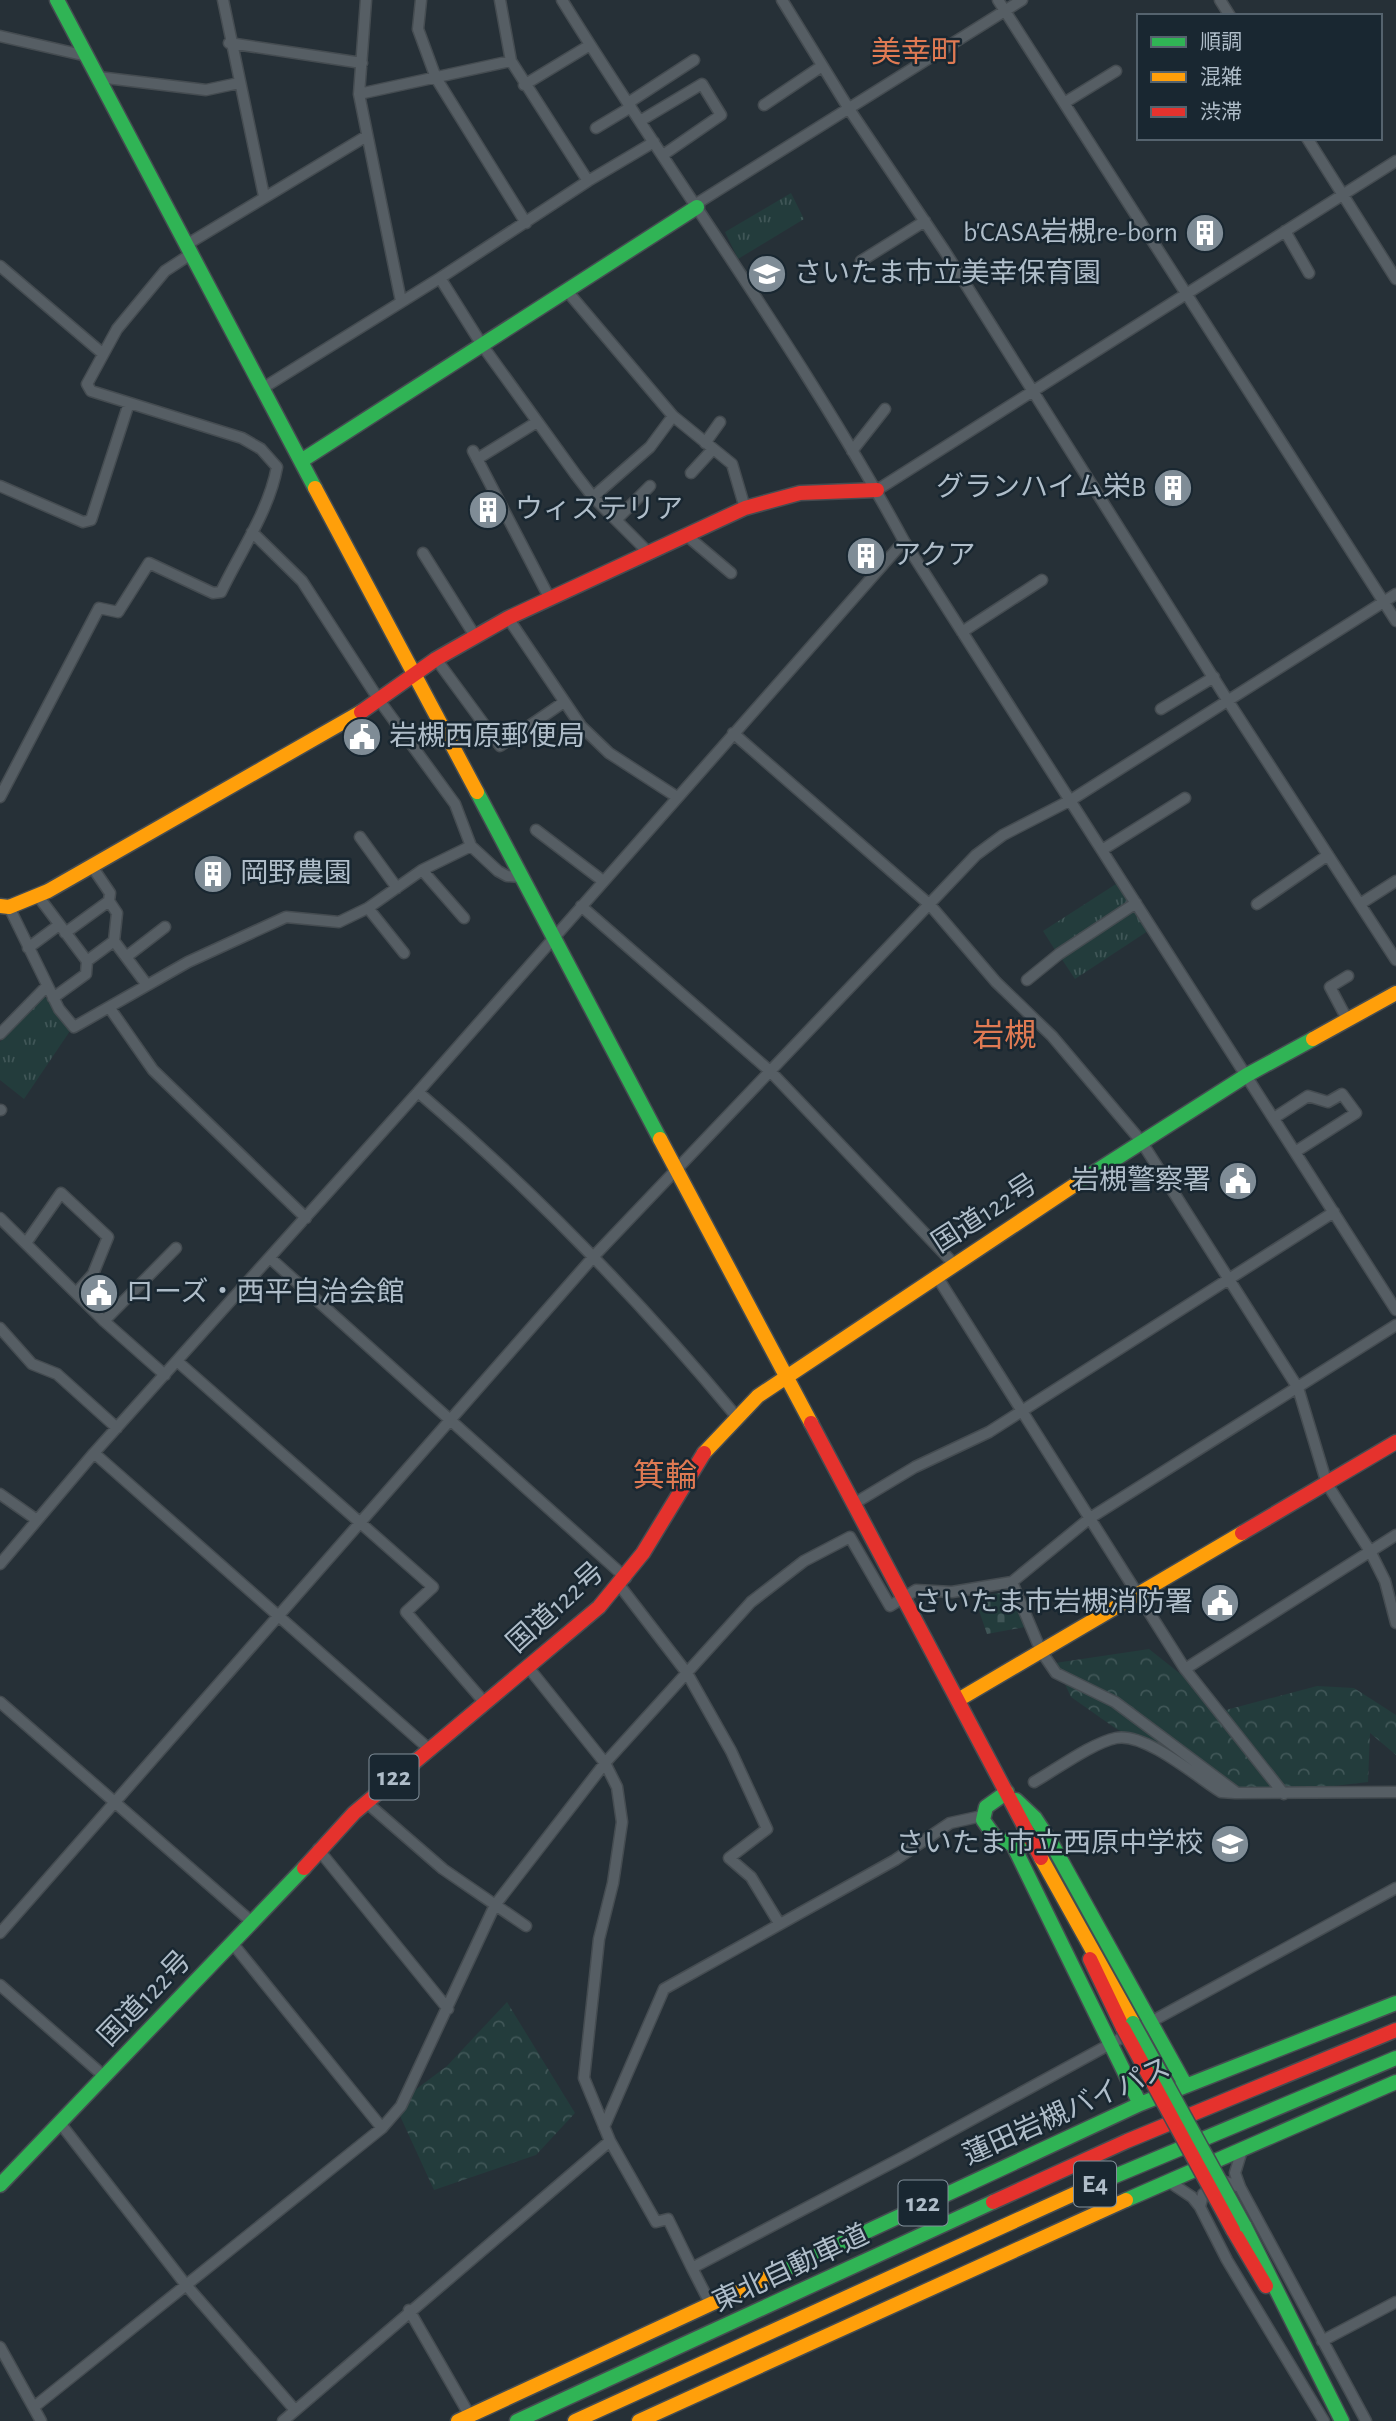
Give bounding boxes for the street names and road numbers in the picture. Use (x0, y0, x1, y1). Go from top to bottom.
street label: 国道122号 (926, 1168, 1043, 1258)
street label: 国道122号 (501, 1556, 610, 1658)
road number: 122 (370, 1754, 418, 1800)
street label: 国道122号 (92, 1945, 196, 2052)
street label: 蓮田岩槻バイパス (958, 2052, 1175, 2170)
road number: E4 (1074, 2162, 1116, 2206)
road number: 122 (898, 2180, 948, 2226)
street label: 東北自動車道 (708, 2219, 873, 2317)

